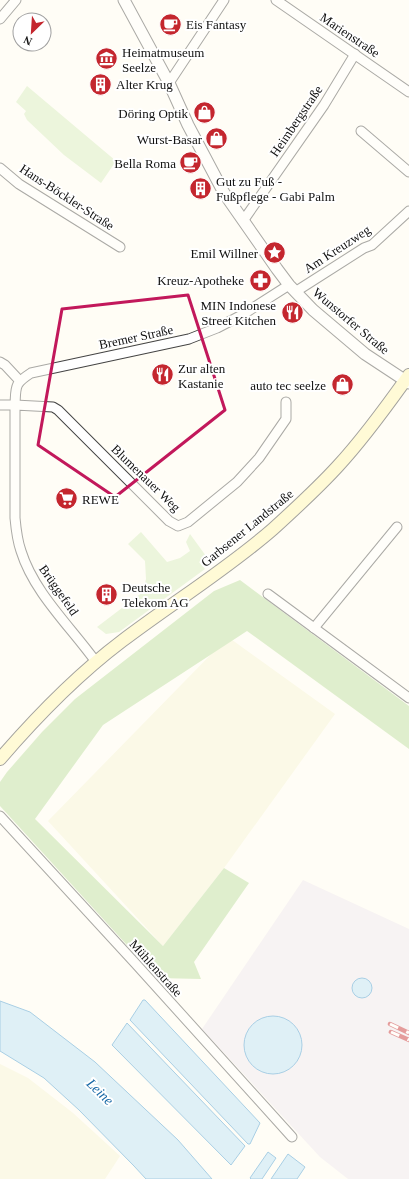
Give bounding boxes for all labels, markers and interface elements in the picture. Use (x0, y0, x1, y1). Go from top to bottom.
street label: Marienstraße (317, 10, 383, 61)
cafe icon: Eis Fantasy (157, 11, 183, 37)
north arrow (12, 12, 52, 52)
place label: Eis Fantasy (186, 17, 247, 32)
text: N (22, 34, 34, 48)
place label: Heimatmuseum Seelze (122, 45, 204, 75)
museum icon: Heimatmuseum Seelze (93, 46, 119, 72)
building icon: Alter Krug (88, 71, 114, 97)
place label: Alter Krug (116, 77, 173, 92)
street label: Heimbergstraße (267, 82, 325, 160)
shop icon: Döring Optik (191, 100, 217, 126)
place label: Döring Optik (118, 106, 188, 121)
shop icon: Wurst-Basar (204, 126, 230, 152)
place label: Wurst-Basar (137, 132, 203, 147)
cafe icon: Bella Roma (178, 150, 204, 176)
place label: Bella Roma (114, 156, 176, 171)
street label: Hans-Böckler-Straße (17, 161, 117, 233)
place label: Gut zu Fuß - Fußpflege - Gabi Palm (216, 174, 335, 204)
building icon: Gut zu Fuß - Fußpflege - Gabi Palm (188, 175, 214, 201)
street label: Am Kreuzweg (301, 222, 373, 276)
place icon: Emil Willner (261, 240, 287, 266)
place label: Emil Willner (191, 246, 259, 261)
pharmacy icon: Kreuz-Apotheke (247, 267, 273, 293)
place label: Kreuz-Apotheke (157, 273, 244, 288)
street label: Wunstorfer Straße (310, 285, 392, 357)
place label: MIN Indonese Street Kitchen (201, 298, 276, 328)
restaurant icon: MIN Indonese Street Kitchen (279, 299, 305, 325)
street label: Bremer Straße (98, 322, 175, 352)
place label: Zur alten Kastanie (178, 361, 226, 391)
restaurant icon: Zur alten Kastanie (149, 362, 175, 388)
shop icon: auto tec seelze (329, 372, 355, 398)
place label: auto tec seelze (250, 378, 326, 393)
street label: Blumenauer Weg (108, 441, 184, 515)
supermarket icon: REWE (53, 486, 79, 512)
street label: Garbsener Landstraße (198, 486, 296, 570)
place label: REWE (82, 492, 119, 507)
street label: Brüggefeld (36, 562, 82, 619)
place label: Deutsche Telekom AG (122, 580, 189, 610)
building icon: Deutsche Telekom AG (93, 581, 119, 607)
street label: Mühlenstraße (127, 936, 186, 1000)
water label: Leine (83, 1075, 116, 1108)

